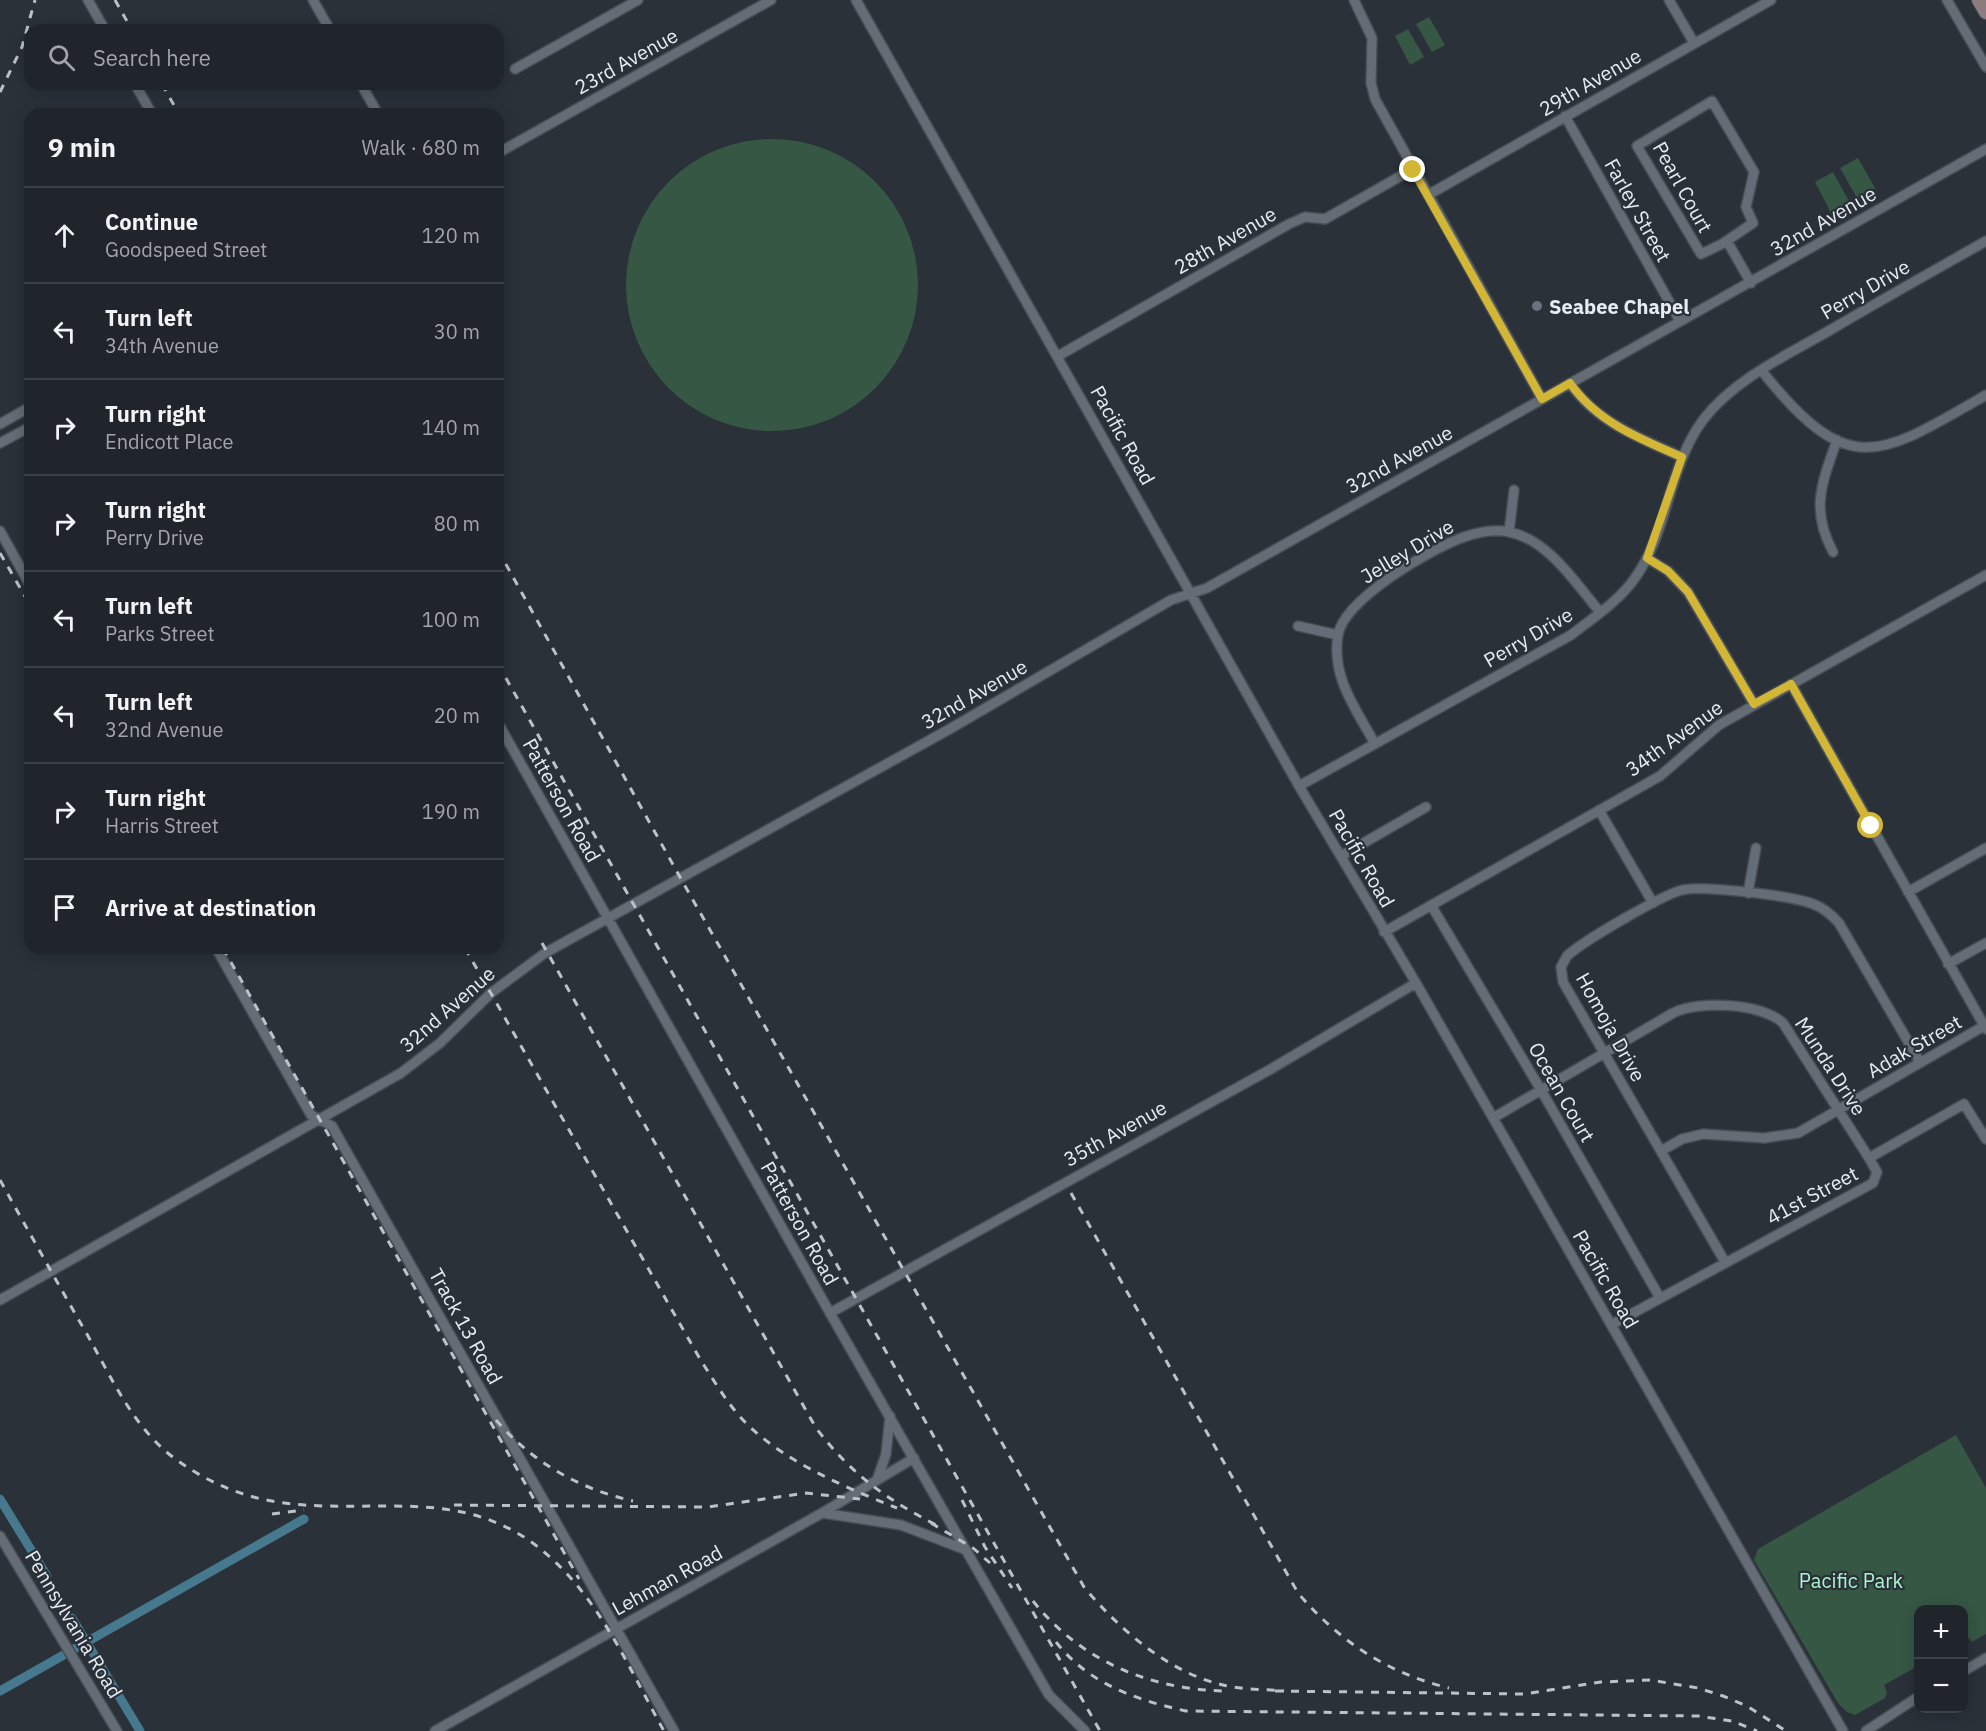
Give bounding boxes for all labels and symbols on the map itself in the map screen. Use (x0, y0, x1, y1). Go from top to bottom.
street label: 23rd Avenue (569, 21, 683, 101)
street label: 29th Avenue (1534, 42, 1646, 122)
street label: Pearl Court (1647, 137, 1719, 237)
street label: Farley Street (1598, 153, 1678, 267)
route end (1399, 156, 1425, 182)
street label: 32nd Avenue (1765, 180, 1881, 262)
street label: 28th Avenue (1169, 200, 1281, 280)
street label: Perry Drive (1816, 253, 1915, 325)
place label: Seabee Chapel (1549, 293, 1689, 320)
marker: Seabee Chapel (1530, 299, 1544, 313)
street label: Pacific Road (1085, 380, 1161, 490)
street label: 32nd Avenue (1341, 418, 1457, 500)
street label: Jelley Drive (1355, 513, 1459, 589)
street label: Perry Drive (1479, 601, 1578, 673)
street label: 32nd Avenue (916, 653, 1032, 735)
street label: 34th Avenue (1620, 694, 1728, 782)
street label: Patterson Road (517, 733, 607, 867)
street label: Pacific Road (1323, 804, 1401, 912)
route start (1857, 812, 1883, 838)
street label: 32nd Avenue (393, 960, 501, 1058)
street label: Homoja Drive (1570, 968, 1652, 1086)
street label: Adak Street (1862, 1008, 1966, 1084)
street label: Munda Drive (1789, 1012, 1873, 1120)
street label: Ocean Court (1522, 1037, 1602, 1147)
street label: 35th Avenue (1059, 1094, 1171, 1172)
street label: Patterson Road (755, 1156, 845, 1290)
street label: 41st Street (1761, 1160, 1863, 1230)
street label: Pacific Road (1567, 1225, 1645, 1333)
street label: Track 13 Road (423, 1263, 509, 1389)
street label: Lehman Road (607, 1539, 727, 1621)
street label: Pennsylvania Road (19, 1545, 129, 1703)
park label: Pacific Park (1799, 1567, 1904, 1594)

